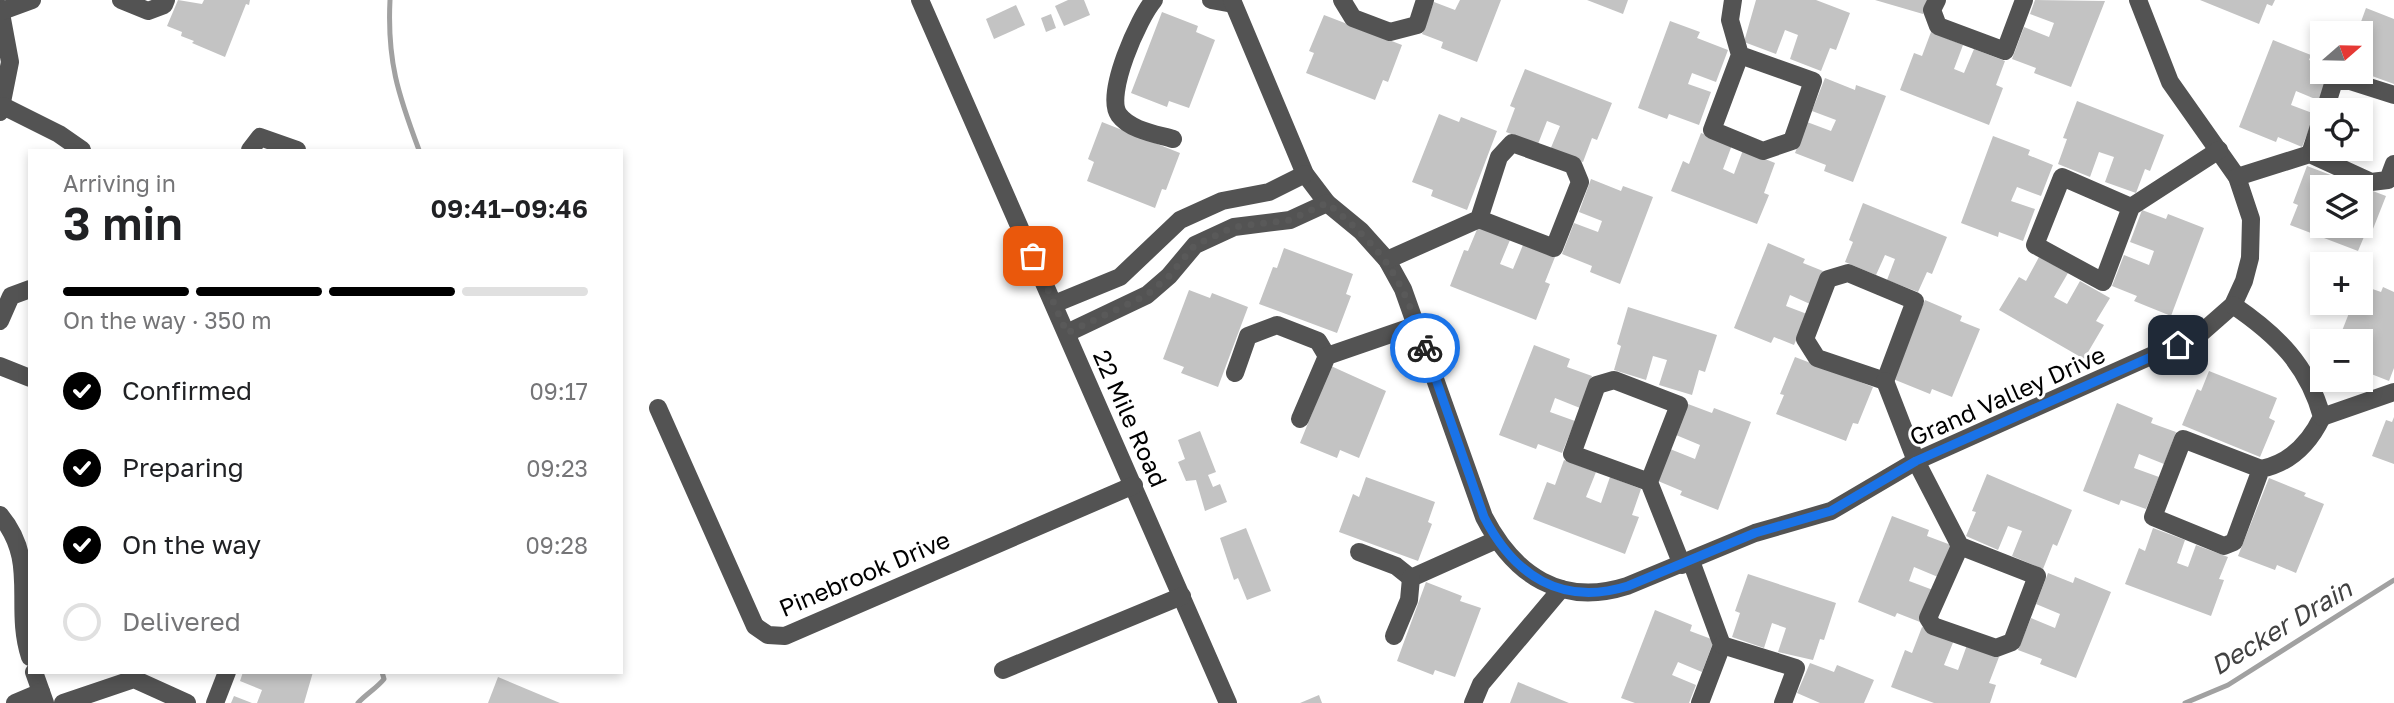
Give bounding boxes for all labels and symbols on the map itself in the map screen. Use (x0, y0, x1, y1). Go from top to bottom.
north arrow (2310, 21, 2373, 84)
pin (1003, 226, 1063, 286)
courier (1390, 313, 1460, 383)
pin (2148, 315, 2208, 375)
street label: Grand Valley Drive (1905, 339, 2109, 451)
street label: 22 Mile Road (1088, 345, 1174, 491)
street label: Pinebrook Drive (774, 524, 954, 622)
water label: Decker Drain (2205, 572, 2358, 681)

